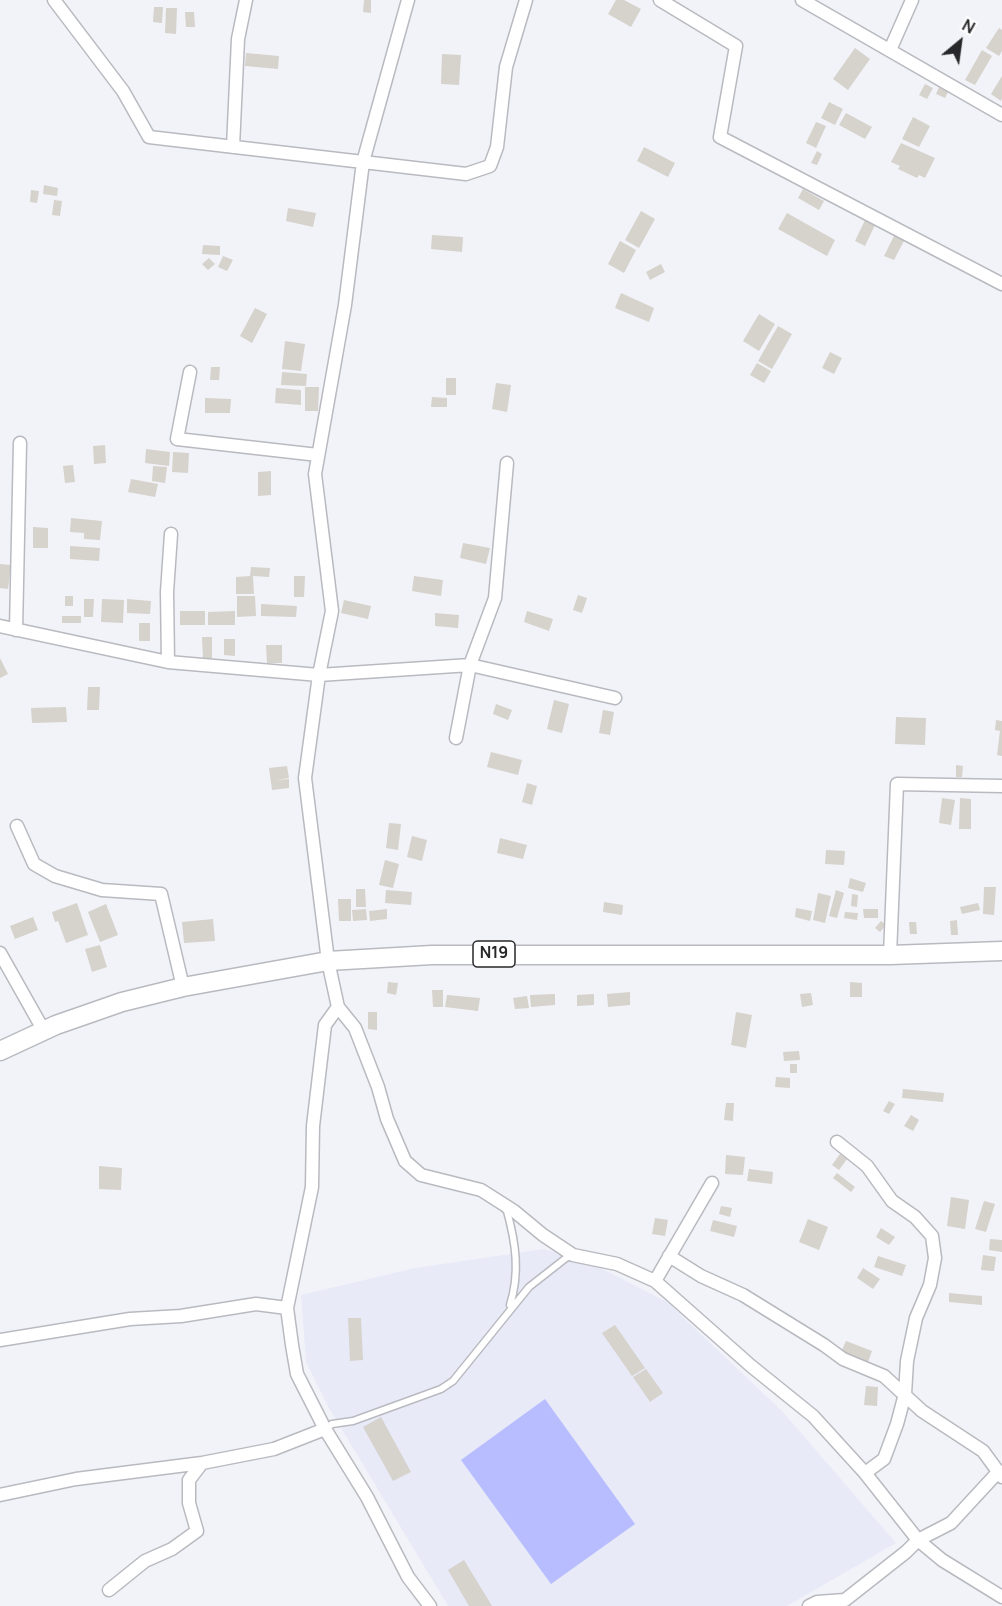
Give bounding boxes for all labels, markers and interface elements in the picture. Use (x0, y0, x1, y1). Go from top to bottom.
north arrow (930, 12, 990, 72)
text: N (958, 14, 979, 39)
road number: N19 (473, 941, 515, 967)

